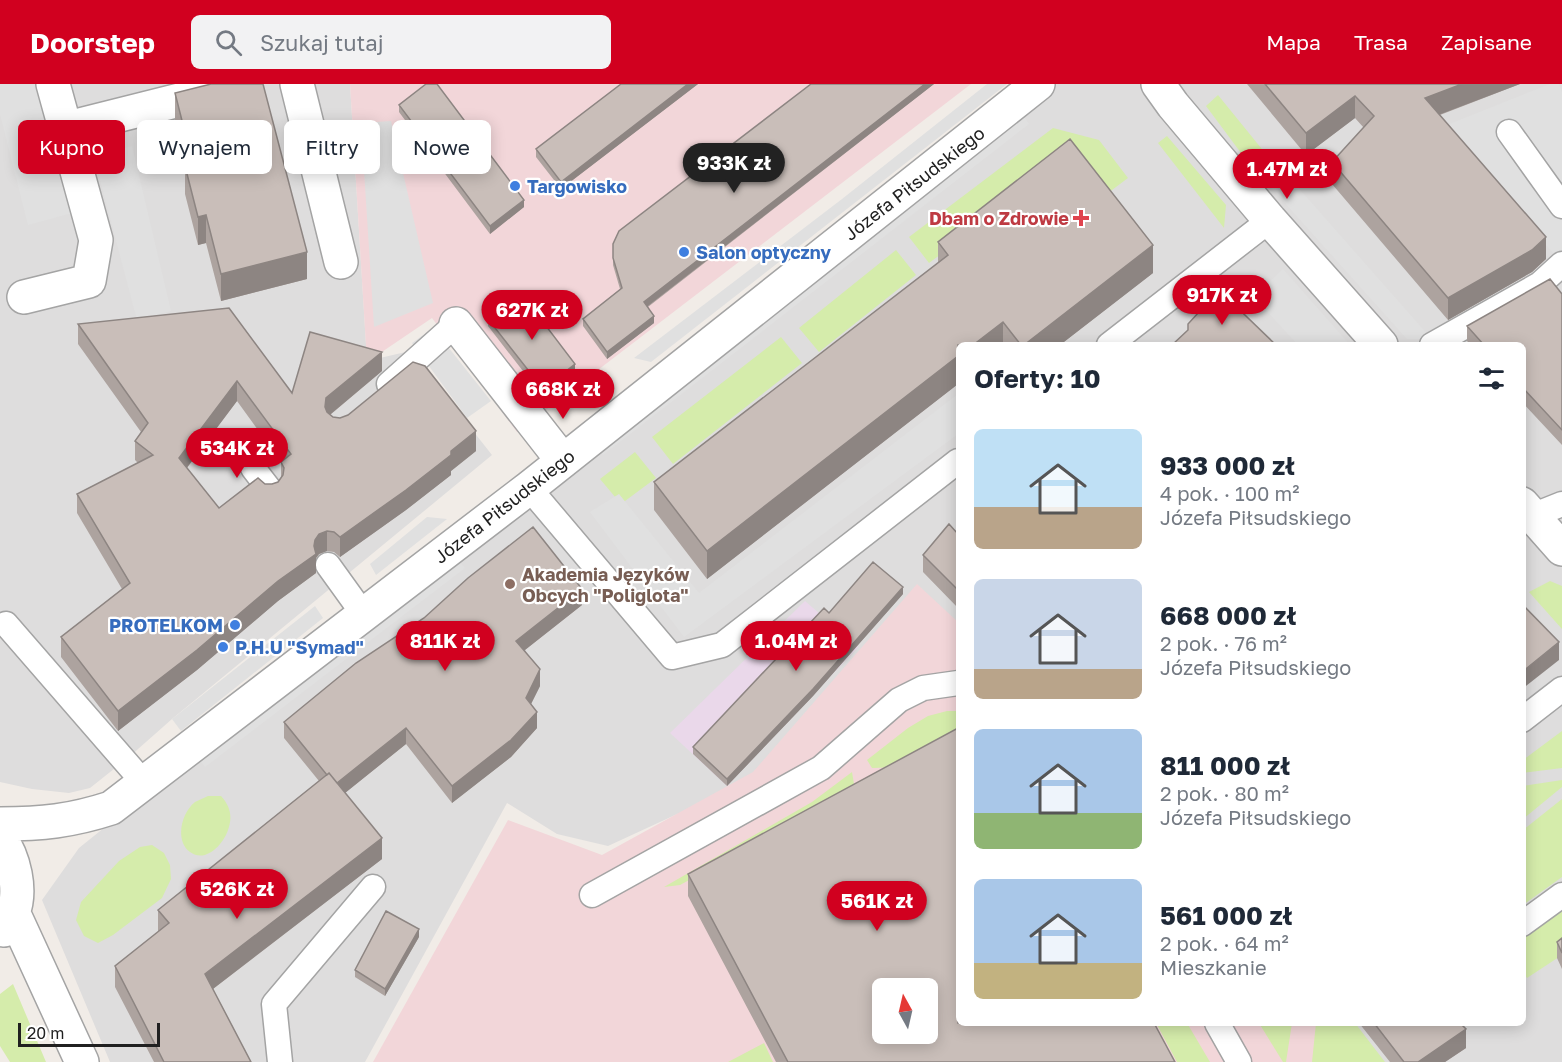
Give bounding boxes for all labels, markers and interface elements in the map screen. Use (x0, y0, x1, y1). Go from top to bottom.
search box (191, 15, 611, 69)
text: Doorstep (30, 26, 155, 59)
icon: search (212, 26, 245, 59)
text: Szukaj tutaj (260, 29, 384, 56)
text: Mapa (1266, 29, 1321, 55)
text: Trasa (1354, 29, 1408, 55)
text: Zapisane (1441, 29, 1532, 55)
chip: Kupno (18, 120, 125, 174)
chip: Wynajem (137, 120, 272, 174)
chip: Filtry (284, 120, 380, 174)
chip: Nowe (392, 120, 491, 174)
street label: Józefa Piłsudskiego (839, 121, 989, 245)
pin: 933K zł (679, 143, 789, 194)
pin: 1.47M zł (1225, 149, 1349, 200)
text: 933K zł (697, 150, 771, 174)
text: 1.47M zł (1247, 156, 1327, 180)
place label: Targowisko (527, 175, 627, 197)
marker: Targowisko (508, 179, 522, 193)
place label: Dbam o Zdrowie (929, 207, 1069, 229)
marker: Dbam o Zdrowie (1074, 211, 1088, 225)
place label: Salon optyczny (696, 241, 831, 263)
marker: Salon optyczny (677, 245, 691, 259)
pin: 917K zł (1167, 275, 1277, 326)
text: 917K zł (1186, 282, 1258, 306)
pin: 627K zł (477, 290, 587, 341)
text: 627K zł (496, 297, 569, 321)
icon: filters (1475, 362, 1508, 395)
text: Oferty: 10 (974, 363, 1101, 394)
pin: 668K zł (508, 369, 618, 420)
text: 668K zł (525, 376, 601, 400)
pin: 534K zł (182, 428, 292, 479)
text: 534K zł (200, 435, 274, 459)
street label: Józefa Piłsudskiego (429, 444, 579, 568)
text: 933 000 zł (1160, 450, 1295, 481)
icon: home (1022, 453, 1094, 525)
text: 4 pok. · 100 m² (1160, 481, 1299, 505)
text: Józefa Piłsudskiego (1160, 505, 1351, 529)
place label: Akademia Języków Obcych "Poliglota" (522, 563, 689, 606)
marker: Akademia Języków Obcych "Poliglota" (503, 577, 517, 591)
text: 668 000 zł (1160, 600, 1296, 631)
icon: home (1022, 603, 1094, 675)
place label: PROTELKOM (109, 614, 223, 636)
marker: PROTELKOM (228, 618, 242, 632)
pin: 811K zł (390, 621, 500, 672)
pin: 1.04M zł (734, 621, 858, 672)
text: 811K zł (410, 628, 480, 652)
text: 1.04M zł (755, 628, 837, 652)
text: 2 pok. · 76 m² (1160, 631, 1287, 655)
place label: P.H.U "Symad" (235, 636, 364, 658)
marker: P.H.U "Symad" (216, 640, 230, 654)
text: Józefa Piłsudskiego (1160, 655, 1351, 679)
text: 811 000 zł (1160, 750, 1290, 781)
icon: home (1022, 753, 1094, 825)
text: 2 pok. · 80 m² (1160, 781, 1289, 805)
text: Józefa Piłsudskiego (1160, 805, 1351, 829)
pin: 526K zł (182, 869, 292, 920)
text: 526K zł (200, 876, 274, 900)
pin: 561K zł (822, 881, 932, 932)
text: 561K zł (841, 888, 913, 912)
text: 561 000 zł (1160, 900, 1292, 931)
icon: home (1022, 903, 1094, 975)
text: 2 pok. · 64 m² (1160, 931, 1289, 955)
text: Mieszkanie (1160, 955, 1267, 979)
north arrow (872, 978, 938, 1044)
map controls (872, 978, 938, 1044)
scale bar (18, 1020, 160, 1048)
text: 20 m (27, 1023, 64, 1043)

